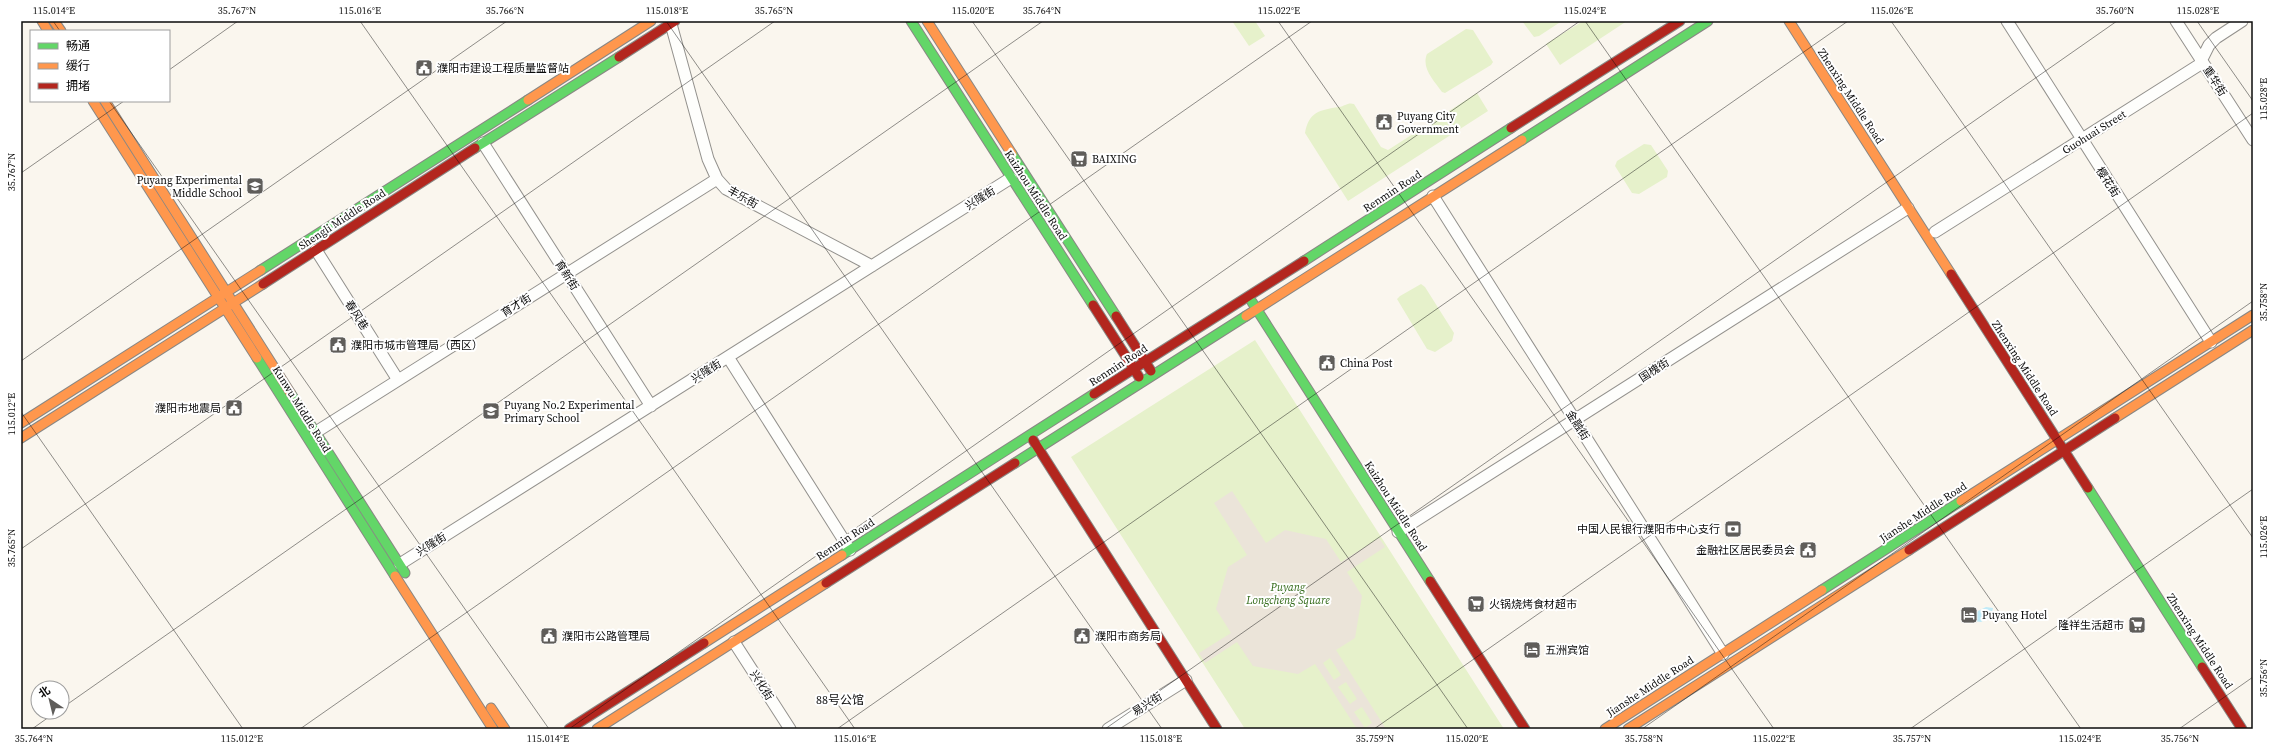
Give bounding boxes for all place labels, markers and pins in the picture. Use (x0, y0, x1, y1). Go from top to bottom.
public building icon: 濮阳市建设工程质量监督站 (414, 58, 434, 78)
place label: 濮阳市建设工程质量监督站 (437, 61, 569, 76)
place label: Puyang City Government (1397, 109, 1459, 137)
public building icon: Puyang City Government (1374, 112, 1394, 132)
supermarket icon: BAIXING (1069, 149, 1089, 169)
place label: BAIXING (1092, 152, 1137, 167)
place label: Puyang Experimental Middle School (137, 173, 242, 201)
school or university icon: Puyang Experimental Middle School (245, 176, 265, 196)
public building icon: 濮阳市城市管理局（西区） (328, 335, 348, 355)
place label: 濮阳市城市管理局（西区） (351, 338, 483, 353)
public building icon: China Post (1317, 353, 1337, 373)
place label: China Post (1340, 356, 1393, 371)
public building icon: 濮阳市地震局 (224, 398, 244, 418)
place label: Puyang No.2 Experimental Primary School (504, 398, 634, 426)
place label: 濮阳市地震局 (155, 401, 221, 416)
school or university icon: Puyang No.2 Experimental Primary School (481, 401, 501, 421)
bank icon: 中国人民银行濮阳市中心支行 (1723, 519, 1743, 539)
place label: 中国人民银行濮阳市中心支行 (1577, 522, 1720, 537)
public building icon: 金融社区居民委员会 (1798, 540, 1818, 560)
place label: 金融社区居民委员会 (1696, 543, 1795, 558)
supermarket icon: 火锅烧烤食材超市 (1466, 594, 1486, 614)
place label: 火锅烧烤食材超市 (1489, 597, 1577, 612)
hotel icon: Puyang Hotel (1959, 605, 1979, 625)
place label: Puyang Hotel (1982, 608, 2047, 623)
supermarket icon: 隆祥生活超市 (2127, 615, 2147, 635)
place label: 隆祥生活超市 (2058, 618, 2124, 633)
public building icon: 濮阳市公路管理局 (539, 626, 559, 646)
public building icon: 濮阳市商务局 (1072, 626, 1092, 646)
place label: 濮阳市公路管理局 (562, 629, 650, 644)
place label: 濮阳市商务局 (1095, 629, 1161, 644)
hotel icon: 五洲宾馆 (1522, 640, 1542, 660)
place label: 五洲宾馆 (1545, 643, 1589, 658)

